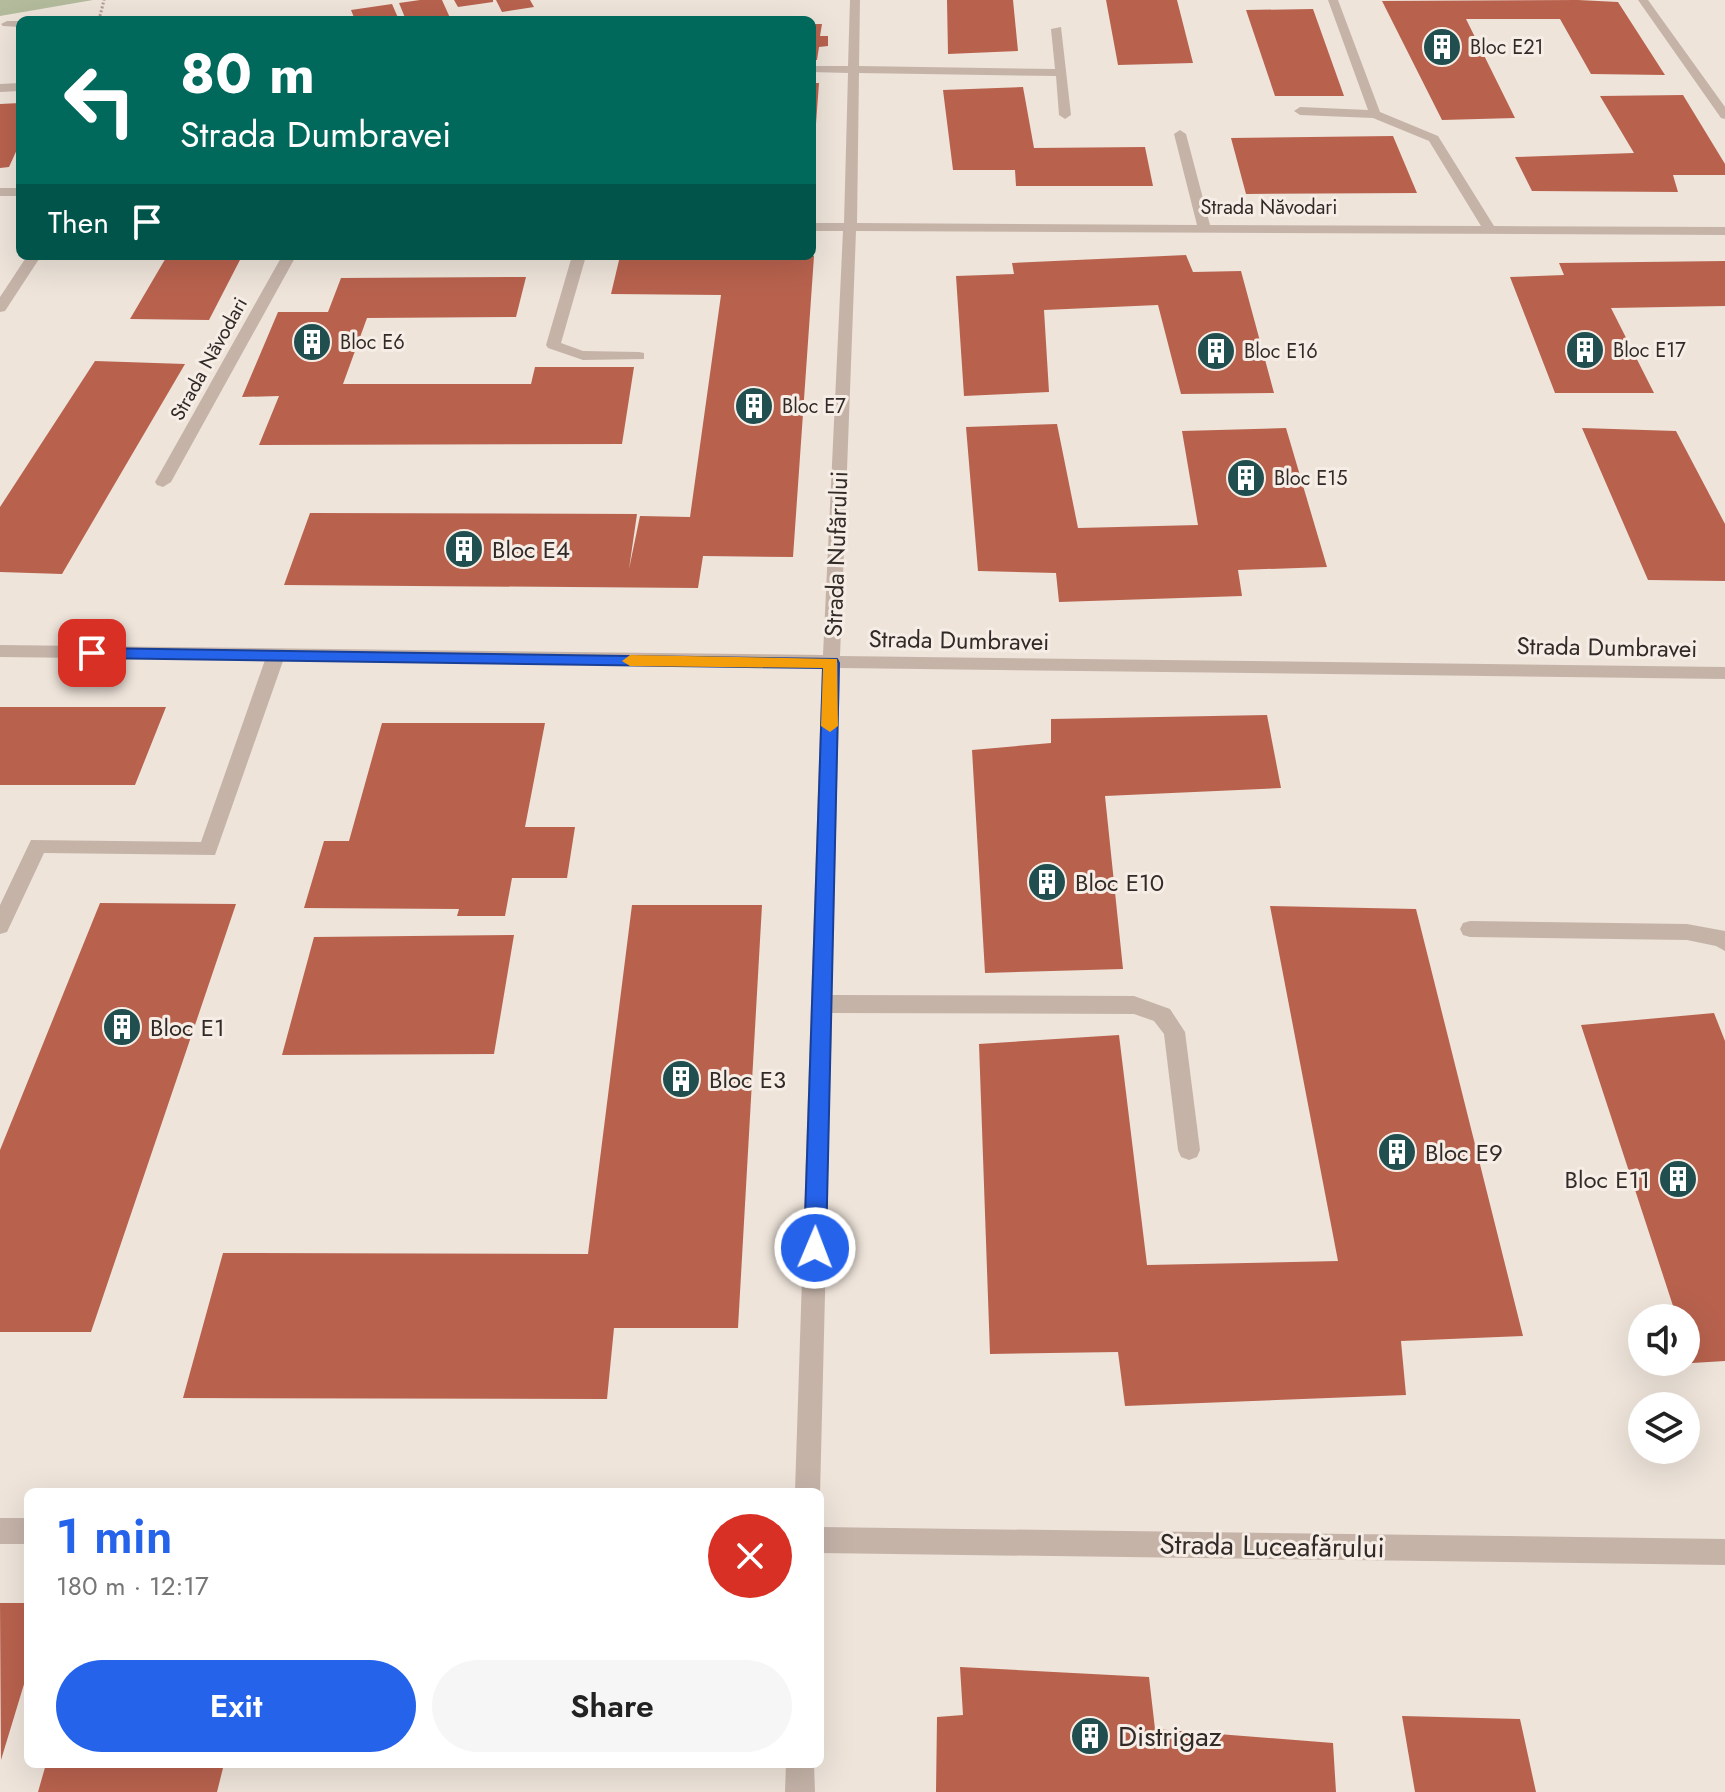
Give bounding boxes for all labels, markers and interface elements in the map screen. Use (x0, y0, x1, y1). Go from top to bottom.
building icon: Bloc E21 (1421, 26, 1463, 68)
text: 80 m (180, 33, 315, 114)
place label: Bloc E21 (1470, 33, 1544, 62)
icon: left (48, 48, 152, 152)
text: Strada Dumbravei (180, 108, 451, 160)
street label: Strada Năvodari (1201, 193, 1337, 222)
icon: arrive (125, 200, 169, 244)
text: Then (48, 201, 109, 244)
street label: Strada Năvodari (163, 292, 255, 426)
building icon: Bloc E6 (291, 321, 333, 363)
place label: Bloc E6 (340, 328, 405, 357)
building icon: Bloc E17 (1564, 329, 1606, 371)
building icon: Bloc E16 (1195, 330, 1237, 372)
place label: Bloc E17 (1613, 336, 1686, 365)
place label: Bloc E16 (1244, 337, 1318, 366)
building icon: Bloc E7 (733, 385, 775, 427)
place label: Bloc E7 (782, 392, 846, 421)
building icon: Bloc E15 (1225, 457, 1267, 499)
place label: Bloc E15 (1274, 464, 1348, 493)
street label: Strada Nufărului (816, 470, 856, 638)
building icon: Bloc E4 (443, 528, 485, 570)
place label: Bloc E4 (492, 532, 570, 567)
pin (58, 619, 126, 687)
street label: Strada Dumbravei (868, 621, 1050, 659)
street label: Strada Dumbravei (1516, 628, 1698, 666)
icon: arrive (70, 631, 114, 675)
building icon: Bloc E10 (1026, 861, 1068, 903)
place label: Bloc E10 (1075, 865, 1164, 900)
building icon: Bloc E1 (101, 1006, 143, 1048)
place label: Bloc E1 (150, 1010, 225, 1045)
building icon: Bloc E3 (660, 1058, 702, 1100)
place label: Bloc E3 (709, 1062, 786, 1097)
building icon: Bloc E9 (1376, 1131, 1418, 1173)
place label: Bloc E9 (1425, 1135, 1503, 1170)
building icon: Bloc E11 (1657, 1158, 1699, 1200)
place label: Bloc E11 (1565, 1162, 1650, 1197)
position arrow (773, 1206, 857, 1290)
map controls (1628, 1304, 1700, 1464)
button: sound (1628, 1304, 1700, 1376)
button: layers (1628, 1392, 1700, 1464)
text: 1 min (56, 1502, 173, 1571)
button: close (708, 1514, 792, 1598)
street label: Strada Luceafărului (1159, 1524, 1385, 1568)
text: 180 m · 12:17 (56, 1567, 209, 1605)
button: Exit (56, 1660, 416, 1752)
button: Share (432, 1660, 792, 1752)
building icon: Distrigaz (1069, 1715, 1111, 1757)
place label: Distrigaz (1118, 1716, 1222, 1757)

